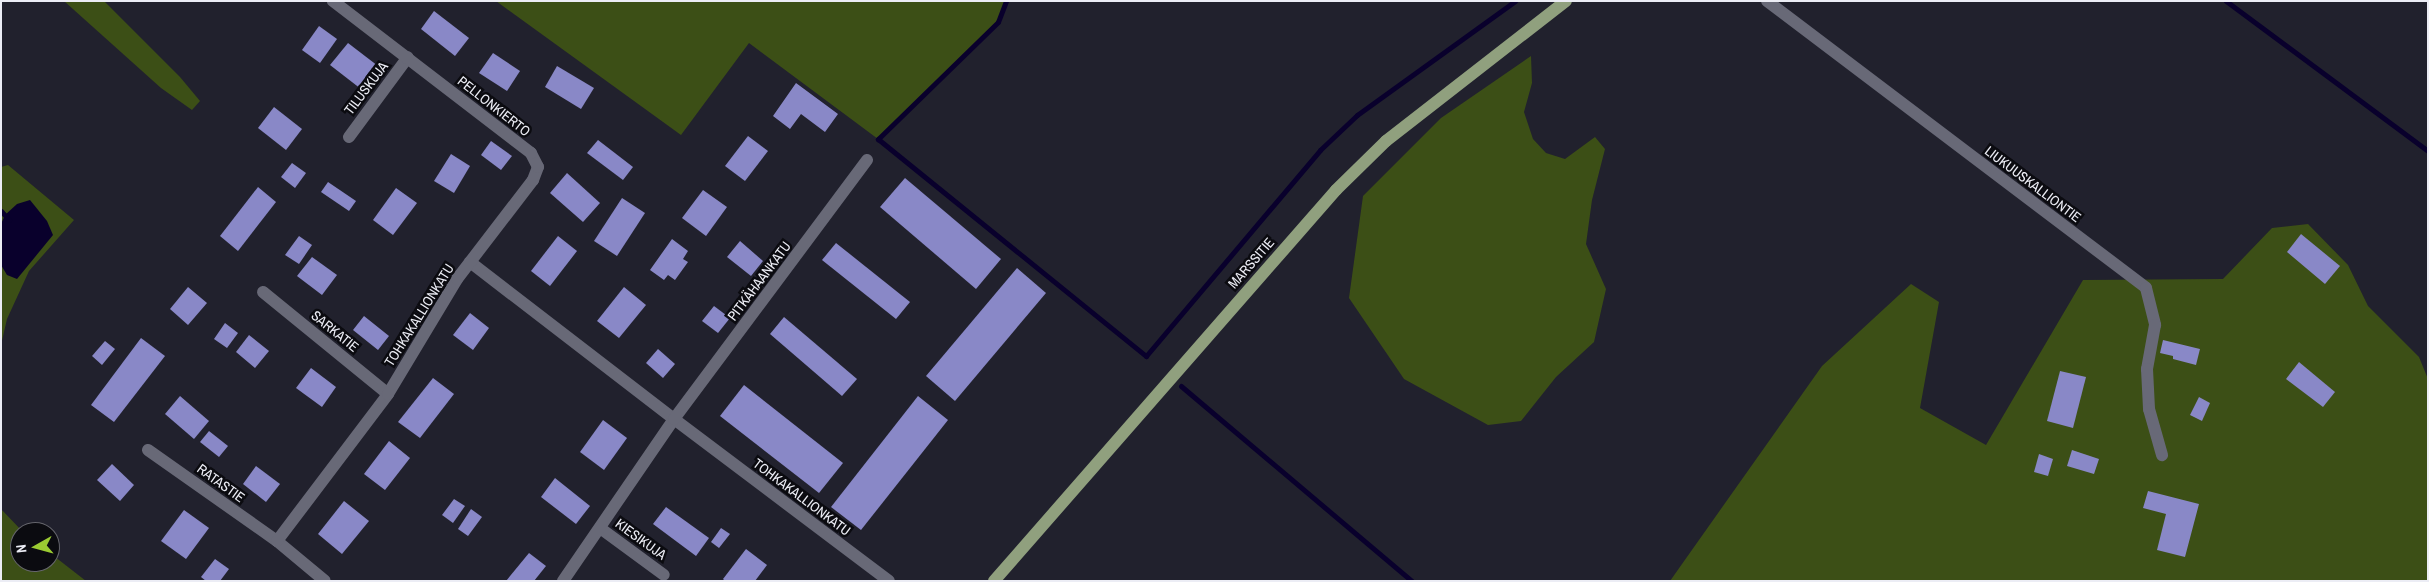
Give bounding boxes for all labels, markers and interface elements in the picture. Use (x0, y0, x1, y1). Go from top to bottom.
street label: TILUSKUJA (341, 58, 391, 118)
street label: PELLONKIERTO (454, 72, 534, 140)
street label: LIUKUUSKALLIONTIE (1982, 142, 2084, 226)
street label: MARSSITIE (1224, 234, 1278, 292)
street label: PITKÄHAANKATU (724, 238, 794, 324)
street label: TOHKAKALLIONKATU (381, 261, 457, 369)
street label: SARKATIE (308, 307, 362, 355)
street label: TOHKAKALLIONKATU (750, 455, 854, 539)
street label: RATASTIE (194, 460, 248, 506)
street label: KIESIKUJA (612, 515, 670, 563)
north arrow (10, 522, 60, 572)
text: N (12, 543, 31, 554)

